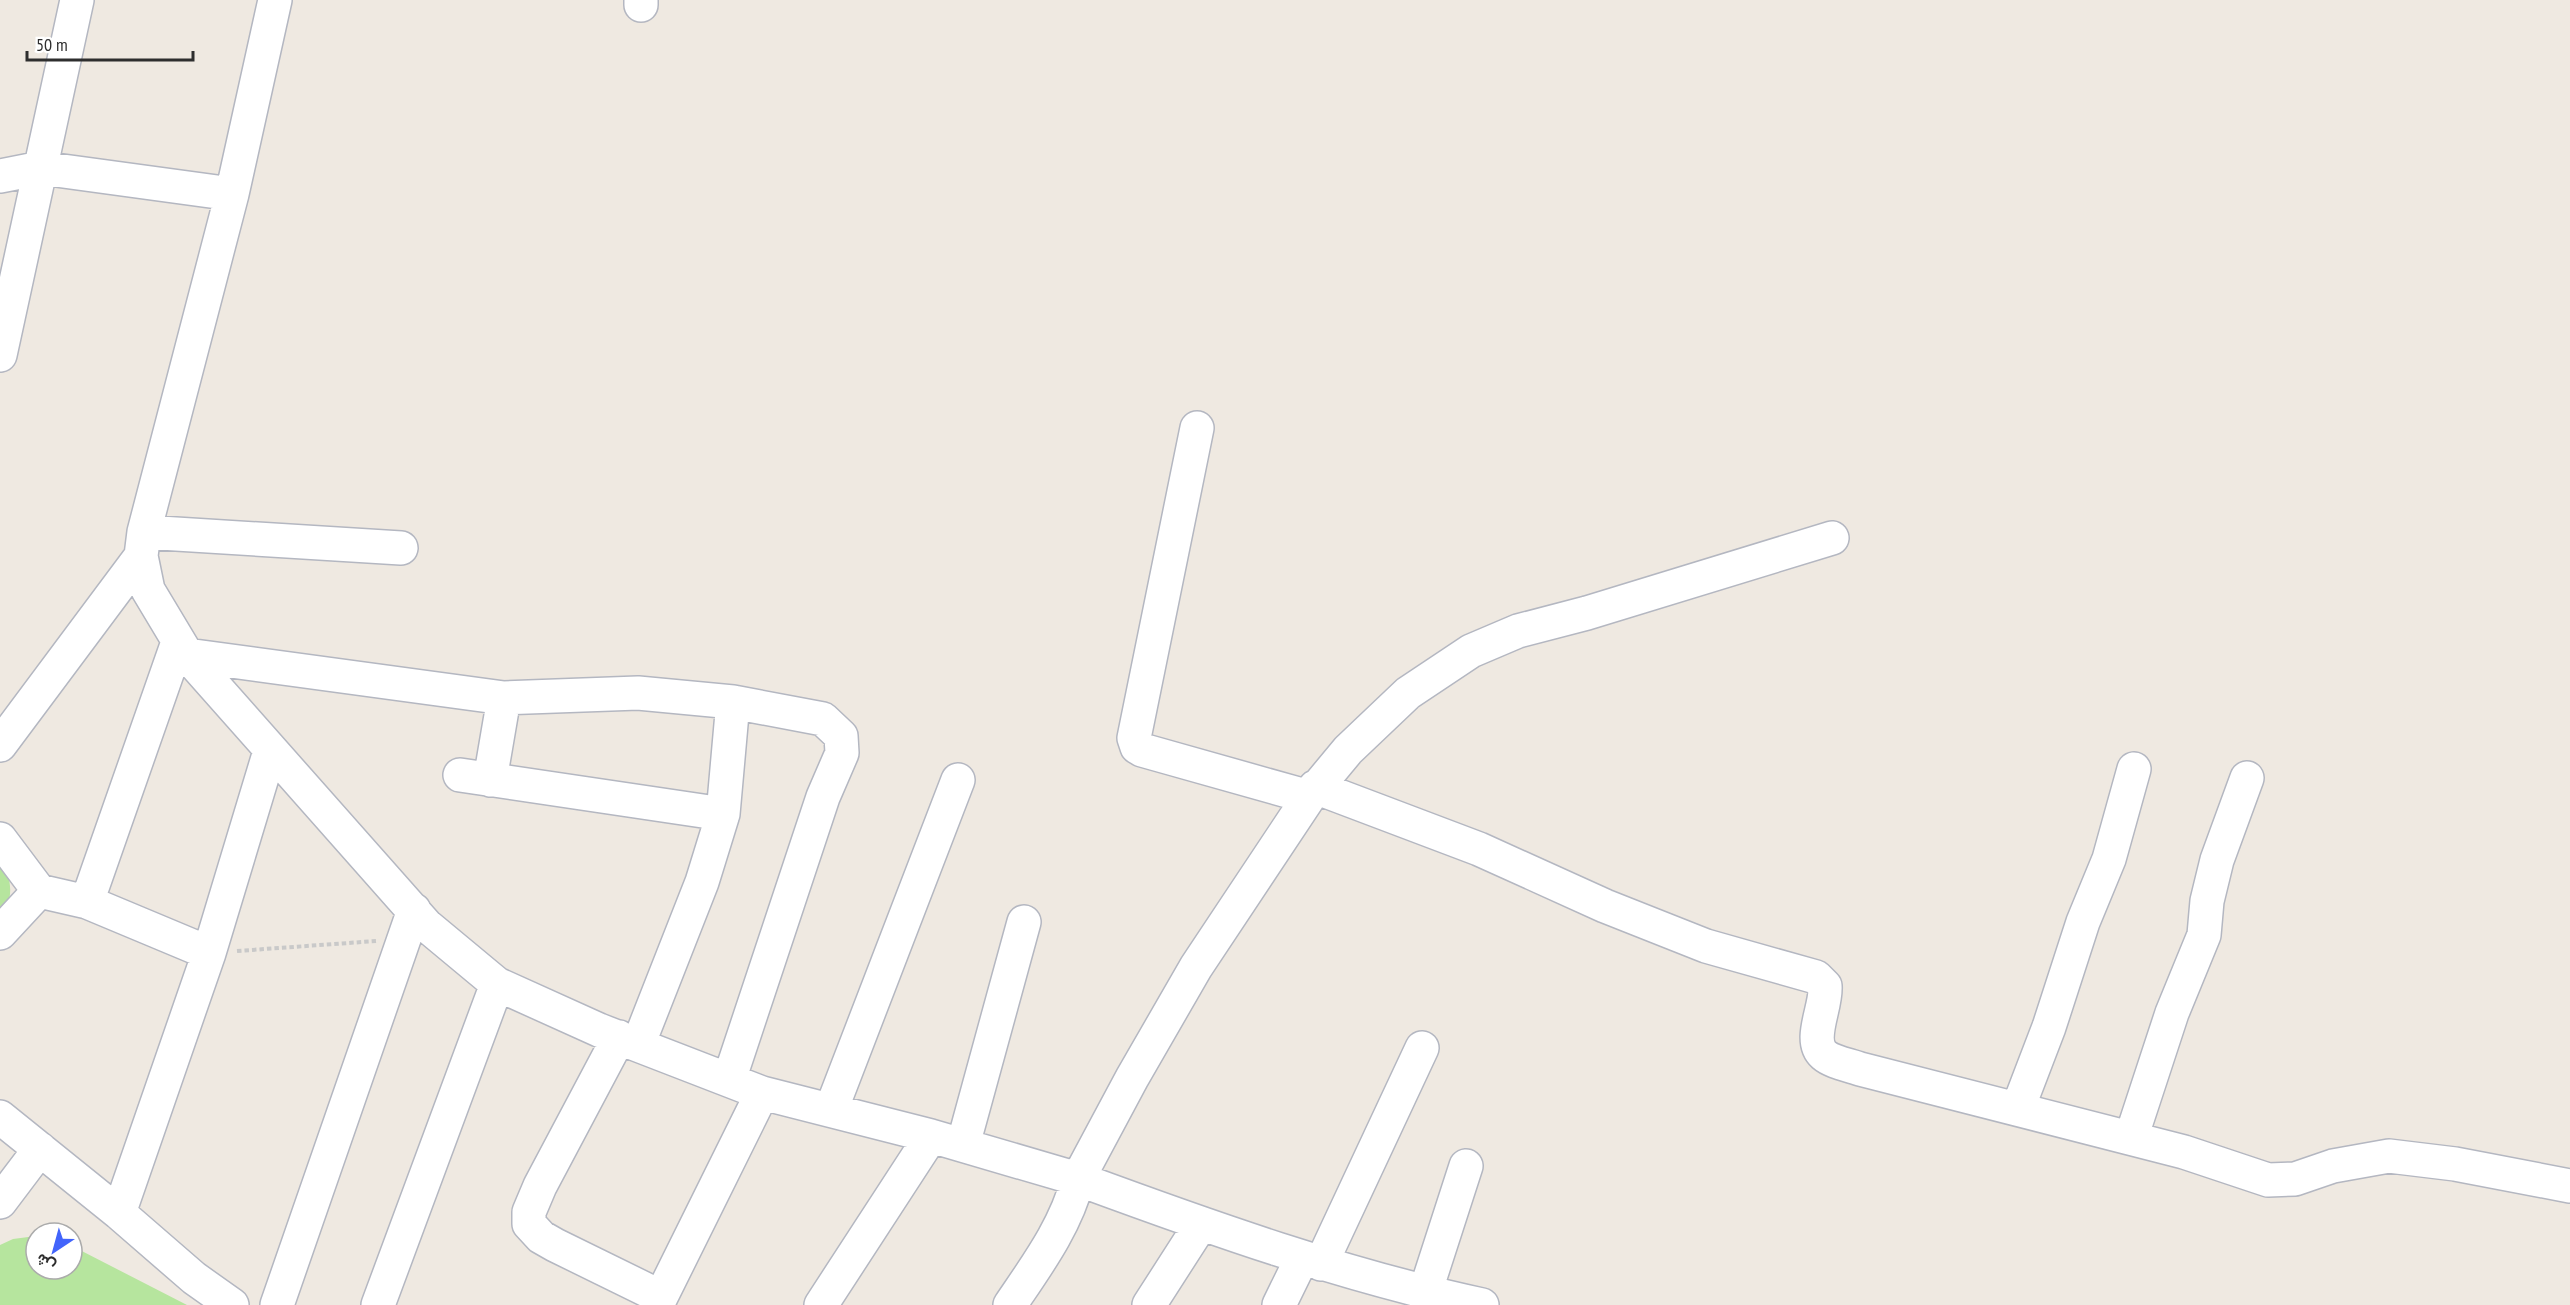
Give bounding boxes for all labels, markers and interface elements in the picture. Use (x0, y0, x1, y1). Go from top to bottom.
scale bar (27, 24, 194, 62)
text: 50 m (36, 33, 68, 56)
north arrow (24, 1221, 84, 1281)
text: ش (32, 1249, 59, 1277)

